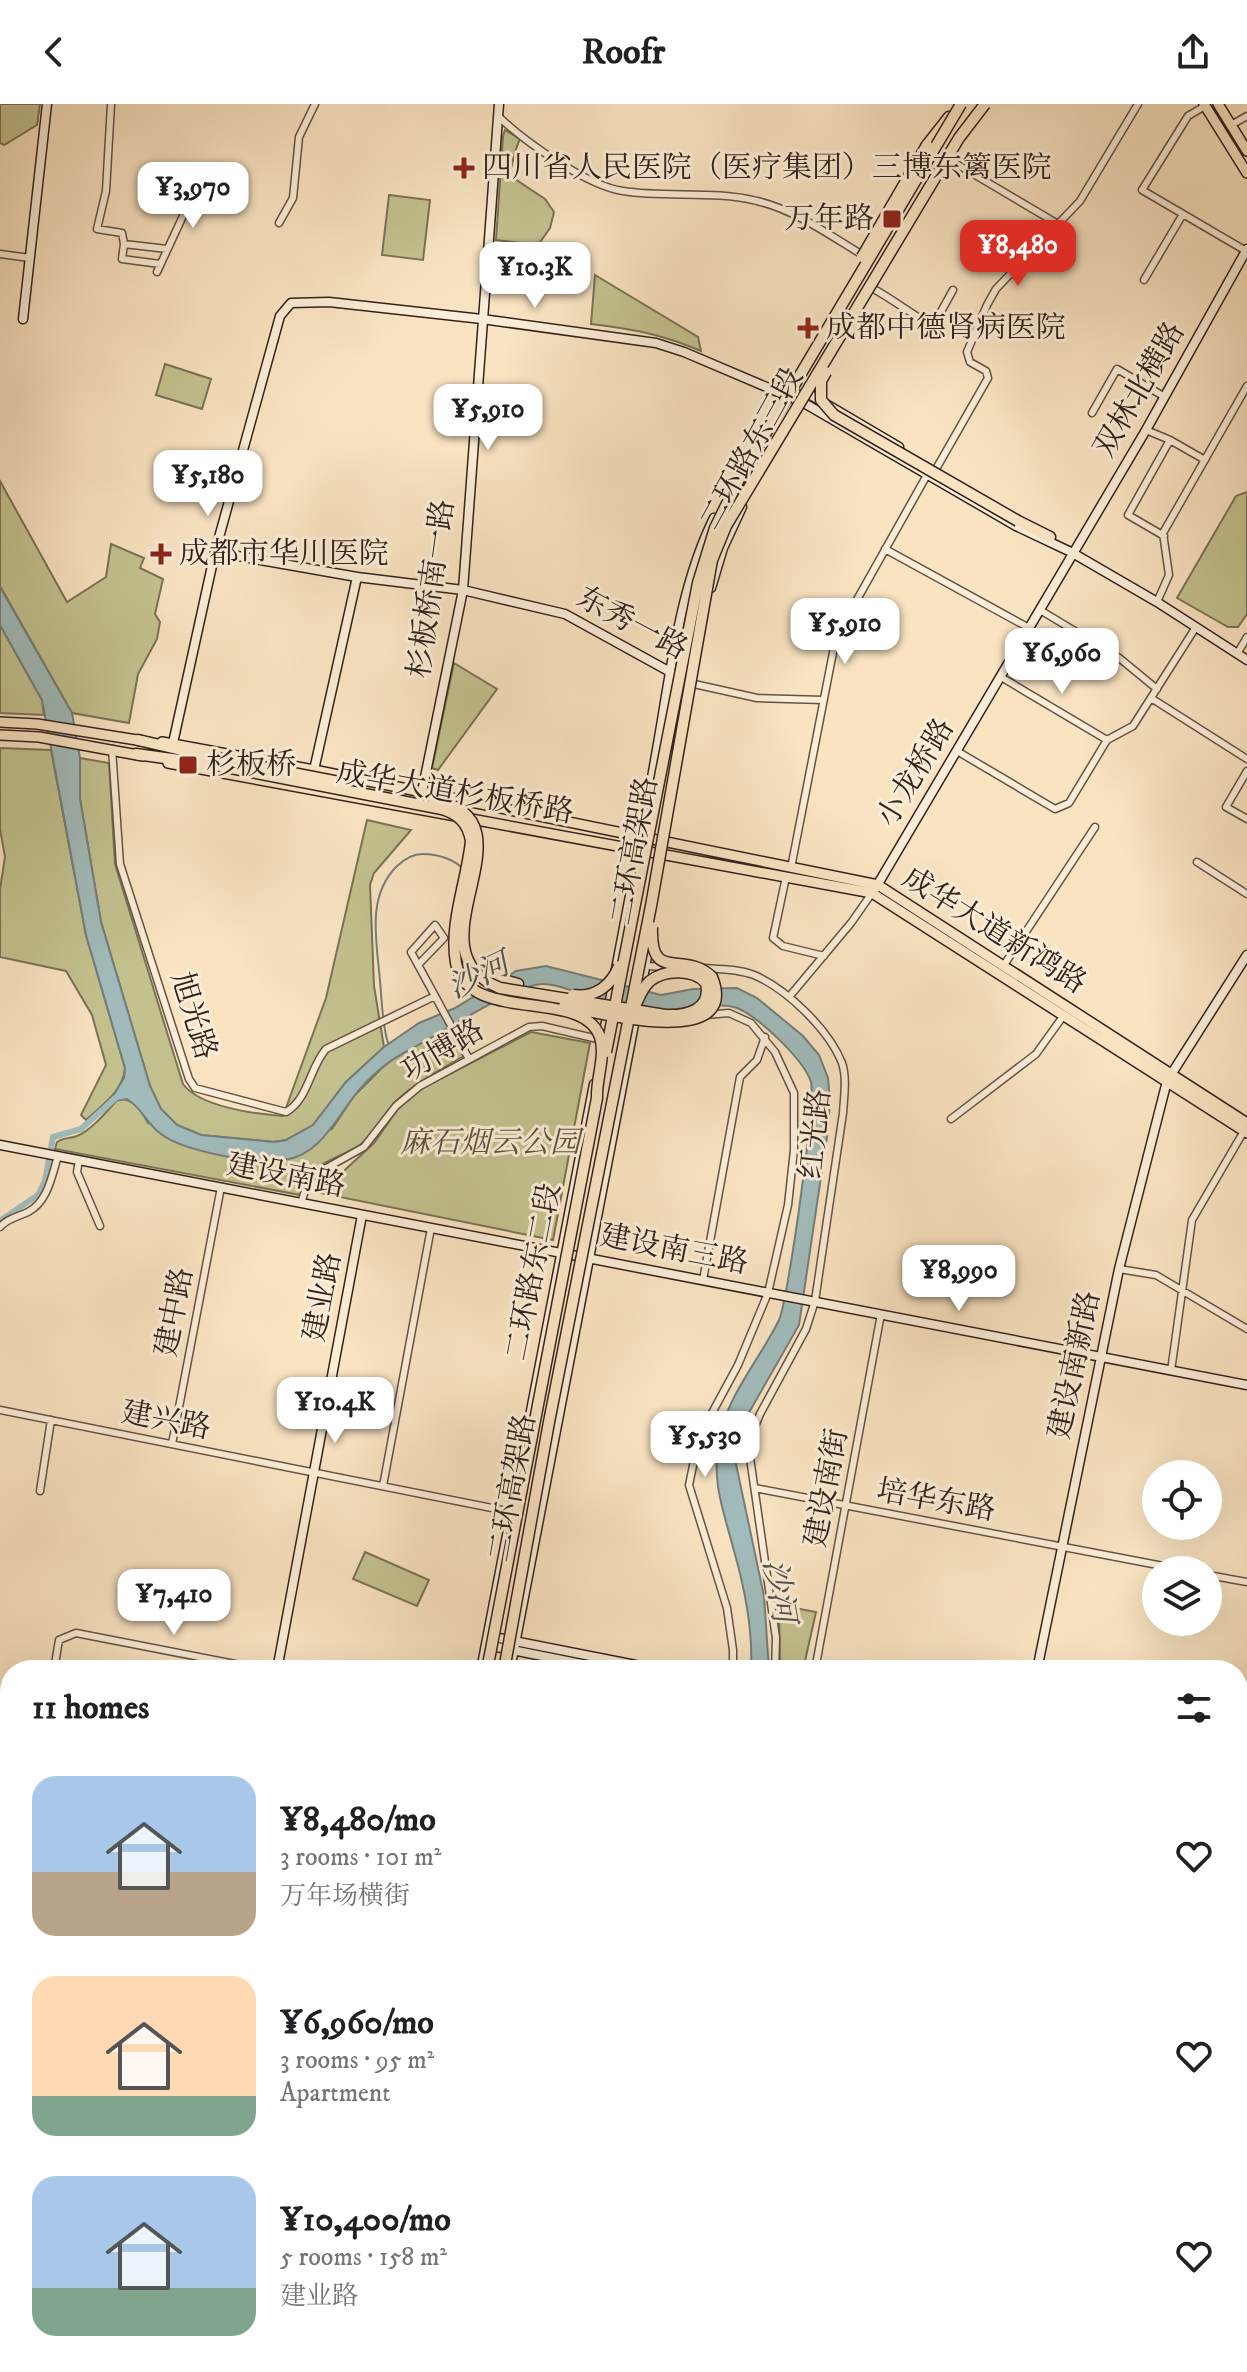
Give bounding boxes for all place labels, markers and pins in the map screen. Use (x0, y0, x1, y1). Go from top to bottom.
place label: 四川省人民医院（医疗集团）三博东篱医院 (482, 150, 1052, 187)
marker: 四川省人民医院（医疗集团）三博东篱医院 (453, 157, 475, 179)
pin: ¥3,970 (128, 162, 258, 230)
place label: 万年路 (784, 201, 874, 238)
marker: 万年路 (881, 208, 903, 230)
pin: ¥8,480 (953, 220, 1083, 288)
pin: ¥10.3K (470, 242, 600, 310)
place label: 成都中德肾病医院 (826, 310, 1066, 347)
marker: 成都中德肾病医院 (797, 317, 819, 339)
pin: ¥5,910 (423, 384, 553, 452)
pin: ¥5,180 (143, 450, 273, 518)
place label: 成都市华川医院 (179, 536, 389, 573)
marker: 成都市华川医院 (150, 543, 172, 565)
pin: ¥5,910 (780, 598, 910, 666)
pin: ¥6,960 (997, 628, 1127, 696)
place label: 杉板桥 (206, 747, 296, 784)
marker: 杉板桥 (177, 754, 199, 776)
pin: ¥8,990 (894, 1245, 1024, 1313)
pin: ¥10.4K (270, 1377, 400, 1445)
pin: ¥5,530 (640, 1411, 770, 1479)
pin: ¥7,410 (109, 1569, 239, 1637)

